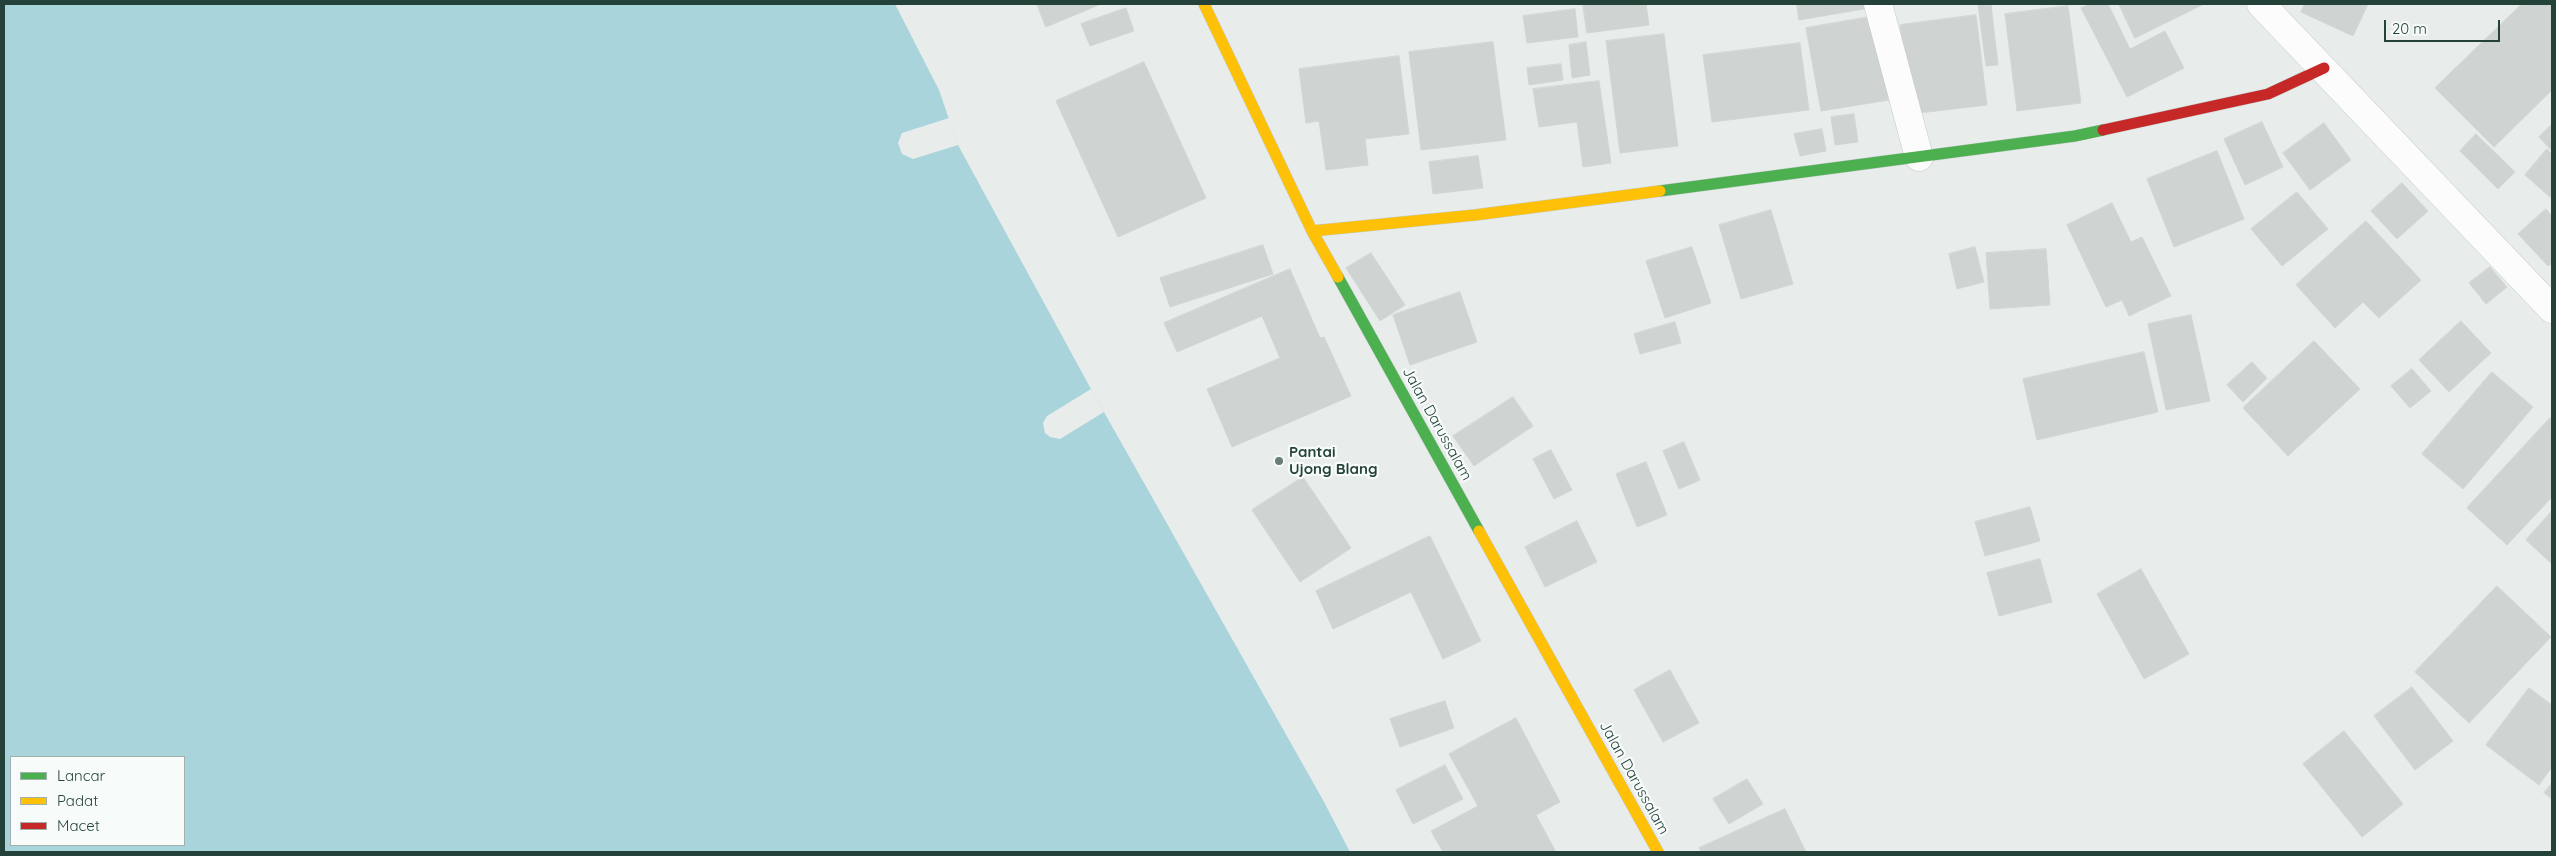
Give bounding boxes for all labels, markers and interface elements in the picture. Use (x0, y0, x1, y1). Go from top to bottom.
scale bar (2386, 10, 2502, 42)
text: 20 m (2392, 19, 2427, 38)
street label: Jalan Darussalam (1398, 364, 1476, 484)
place label: Pantai Ujong Blang (1289, 443, 1378, 478)
marker: Pantai Ujong Blang (1273, 455, 1285, 467)
street label: Jalan Darussalam (1595, 718, 1673, 838)
legend (10, 756, 185, 846)
text: Lancar (57, 766, 105, 785)
text: Padat (57, 791, 98, 810)
text: Macet (57, 816, 100, 835)

